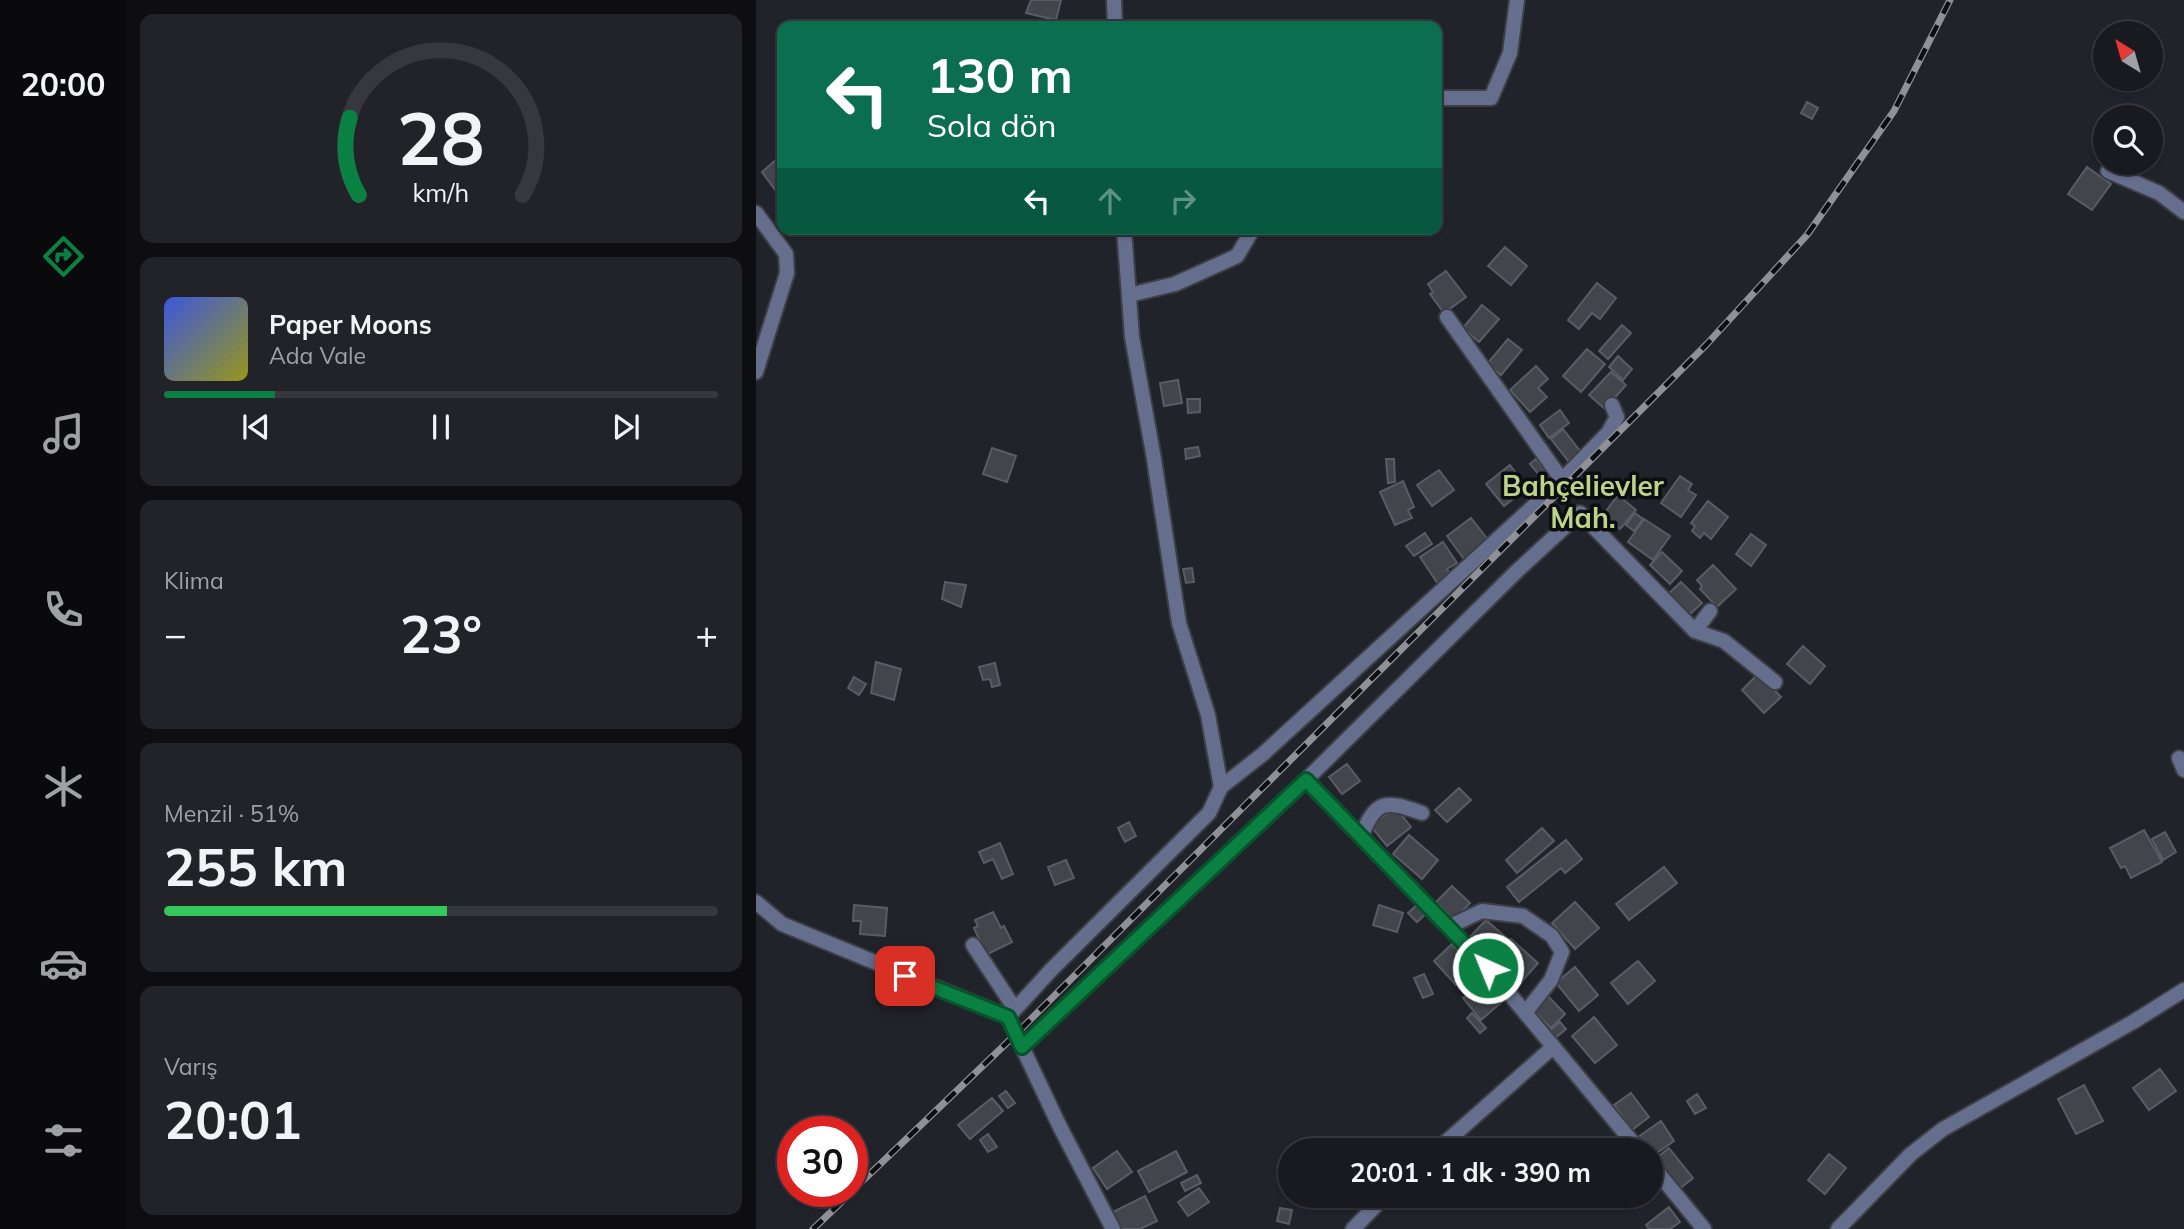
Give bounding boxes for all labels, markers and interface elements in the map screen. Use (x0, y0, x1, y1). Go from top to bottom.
north arrow (2093, 21, 2163, 91)
map controls (2093, 21, 2163, 175)
text: 130 m (927, 44, 1073, 105)
icon: left (812, 49, 903, 140)
text: 20:00 (21, 64, 105, 104)
text: 28 (397, 92, 485, 183)
text: Sola dön (927, 105, 1057, 145)
button: search (2093, 105, 2163, 175)
text: km/h (413, 176, 469, 207)
icon: left (1018, 182, 1056, 220)
icon: ahead (1091, 182, 1129, 220)
icon: right (1164, 182, 1202, 220)
icon: directions (39, 232, 88, 281)
text: Paper Moons (269, 308, 432, 341)
text: Ada Vale (269, 341, 366, 370)
icon: previous (237, 408, 275, 446)
icon: pause (422, 408, 460, 446)
icon: next (607, 408, 645, 446)
icon: music (39, 409, 88, 458)
district label: Bahçelievler Mah. (1502, 468, 1664, 535)
text: Klima (164, 566, 224, 595)
icon: phone (39, 585, 88, 634)
text: 23° (400, 601, 482, 666)
text: − (164, 610, 187, 658)
text: + (695, 610, 718, 658)
icon: climate (39, 762, 88, 811)
text: Menzil · 51% (164, 799, 299, 828)
text: 255 km (164, 834, 347, 899)
position arrow (1451, 931, 1525, 1005)
icon: car (39, 939, 88, 988)
pin (875, 946, 935, 1006)
icon: arrive (886, 957, 924, 995)
text: Varış (164, 1052, 218, 1081)
text: 20:01 (164, 1087, 302, 1152)
icon: filters (39, 1116, 88, 1165)
speed limit sign: 30 (777, 1116, 868, 1207)
text: 20:01 · 1 dk · 390 m (1350, 1156, 1591, 1189)

